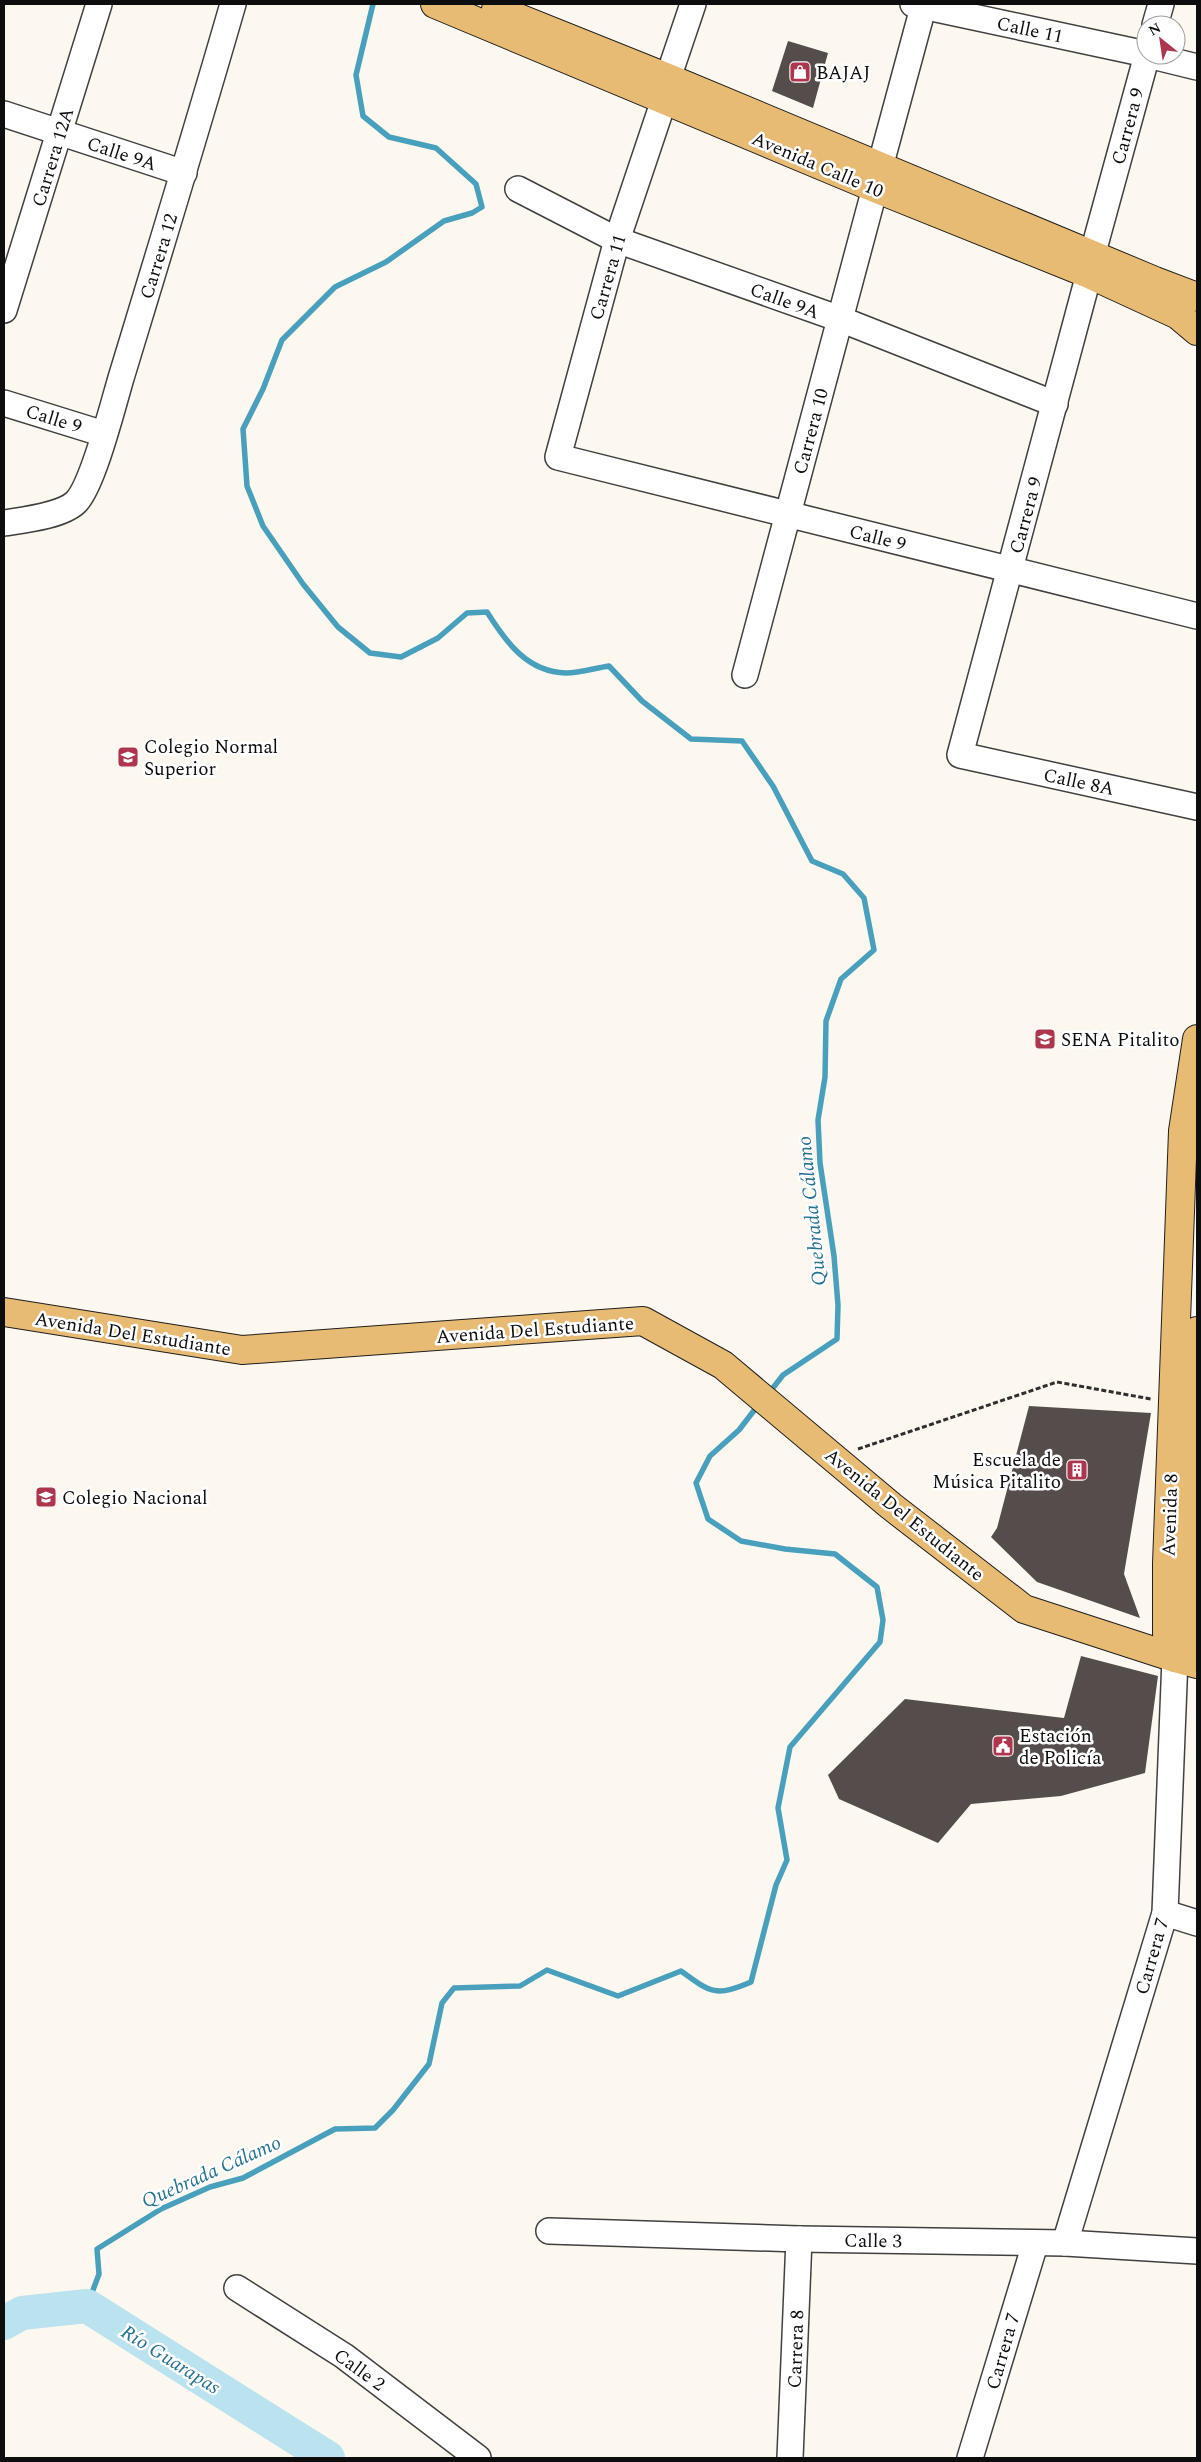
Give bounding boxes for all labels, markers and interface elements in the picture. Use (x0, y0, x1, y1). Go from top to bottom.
street label: Calle 11 (994, 9, 1066, 52)
north arrow (1136, 15, 1186, 65)
text: N (1145, 17, 1165, 41)
place label: BAJAJ (816, 59, 871, 88)
shop icon: BAJAJ (788, 60, 812, 84)
street label: Carrera 9 (1104, 85, 1153, 168)
street label: Carrera 12A (25, 104, 82, 211)
street label: Avenida Calle 10 (747, 125, 888, 206)
street label: Calle 9A (83, 130, 160, 179)
street label: Carrera 12 (133, 210, 186, 303)
street label: Carrera 11 (582, 231, 635, 324)
street label: Calle 9A (746, 275, 823, 327)
street label: Carrera 10 (786, 385, 837, 478)
street label: Calle 9 (22, 397, 85, 442)
street label: Carrera 9 (1002, 474, 1051, 557)
street label: Calle 9 (846, 517, 909, 559)
place label: Colegio Normal Superior (144, 733, 278, 784)
school or university icon: Colegio Normal Superior (116, 745, 140, 769)
street label: Calle 8A (1041, 761, 1117, 804)
place label: SENA Pitalito (1061, 1026, 1180, 1055)
school or university icon: SENA Pitalito (1033, 1027, 1057, 1051)
water label: Quebrada Cálamo (789, 1135, 835, 1287)
street label: Avenida Del Estudiante (33, 1305, 233, 1364)
street label: Avenida Del Estudiante (435, 1309, 635, 1352)
street label: Avenida Del Estudiante (818, 1442, 990, 1589)
place label: Escuela de Música Pitalito (932, 1446, 1061, 1497)
building icon: Escuela de Música Pitalito (1065, 1458, 1089, 1482)
street label: Avenida 8 (1155, 1473, 1186, 1557)
place label: Colegio Nacional (62, 1484, 208, 1513)
school or university icon: Colegio Nacional (34, 1485, 58, 1509)
place label: Estación de Policía (1019, 1722, 1102, 1773)
public building icon: Estación de Policía (991, 1734, 1015, 1758)
street label: Carrera 7 (1128, 1915, 1177, 1998)
water label: Quebrada Cálamo (137, 2128, 286, 2216)
street label: Calle 3 (844, 2226, 903, 2257)
street label: Carrera 8 (781, 2309, 812, 2389)
street label: Carrera 7 (979, 2310, 1028, 2393)
water label: Río Guarapas (115, 2317, 226, 2402)
street label: Calle 2 (327, 2342, 391, 2399)

